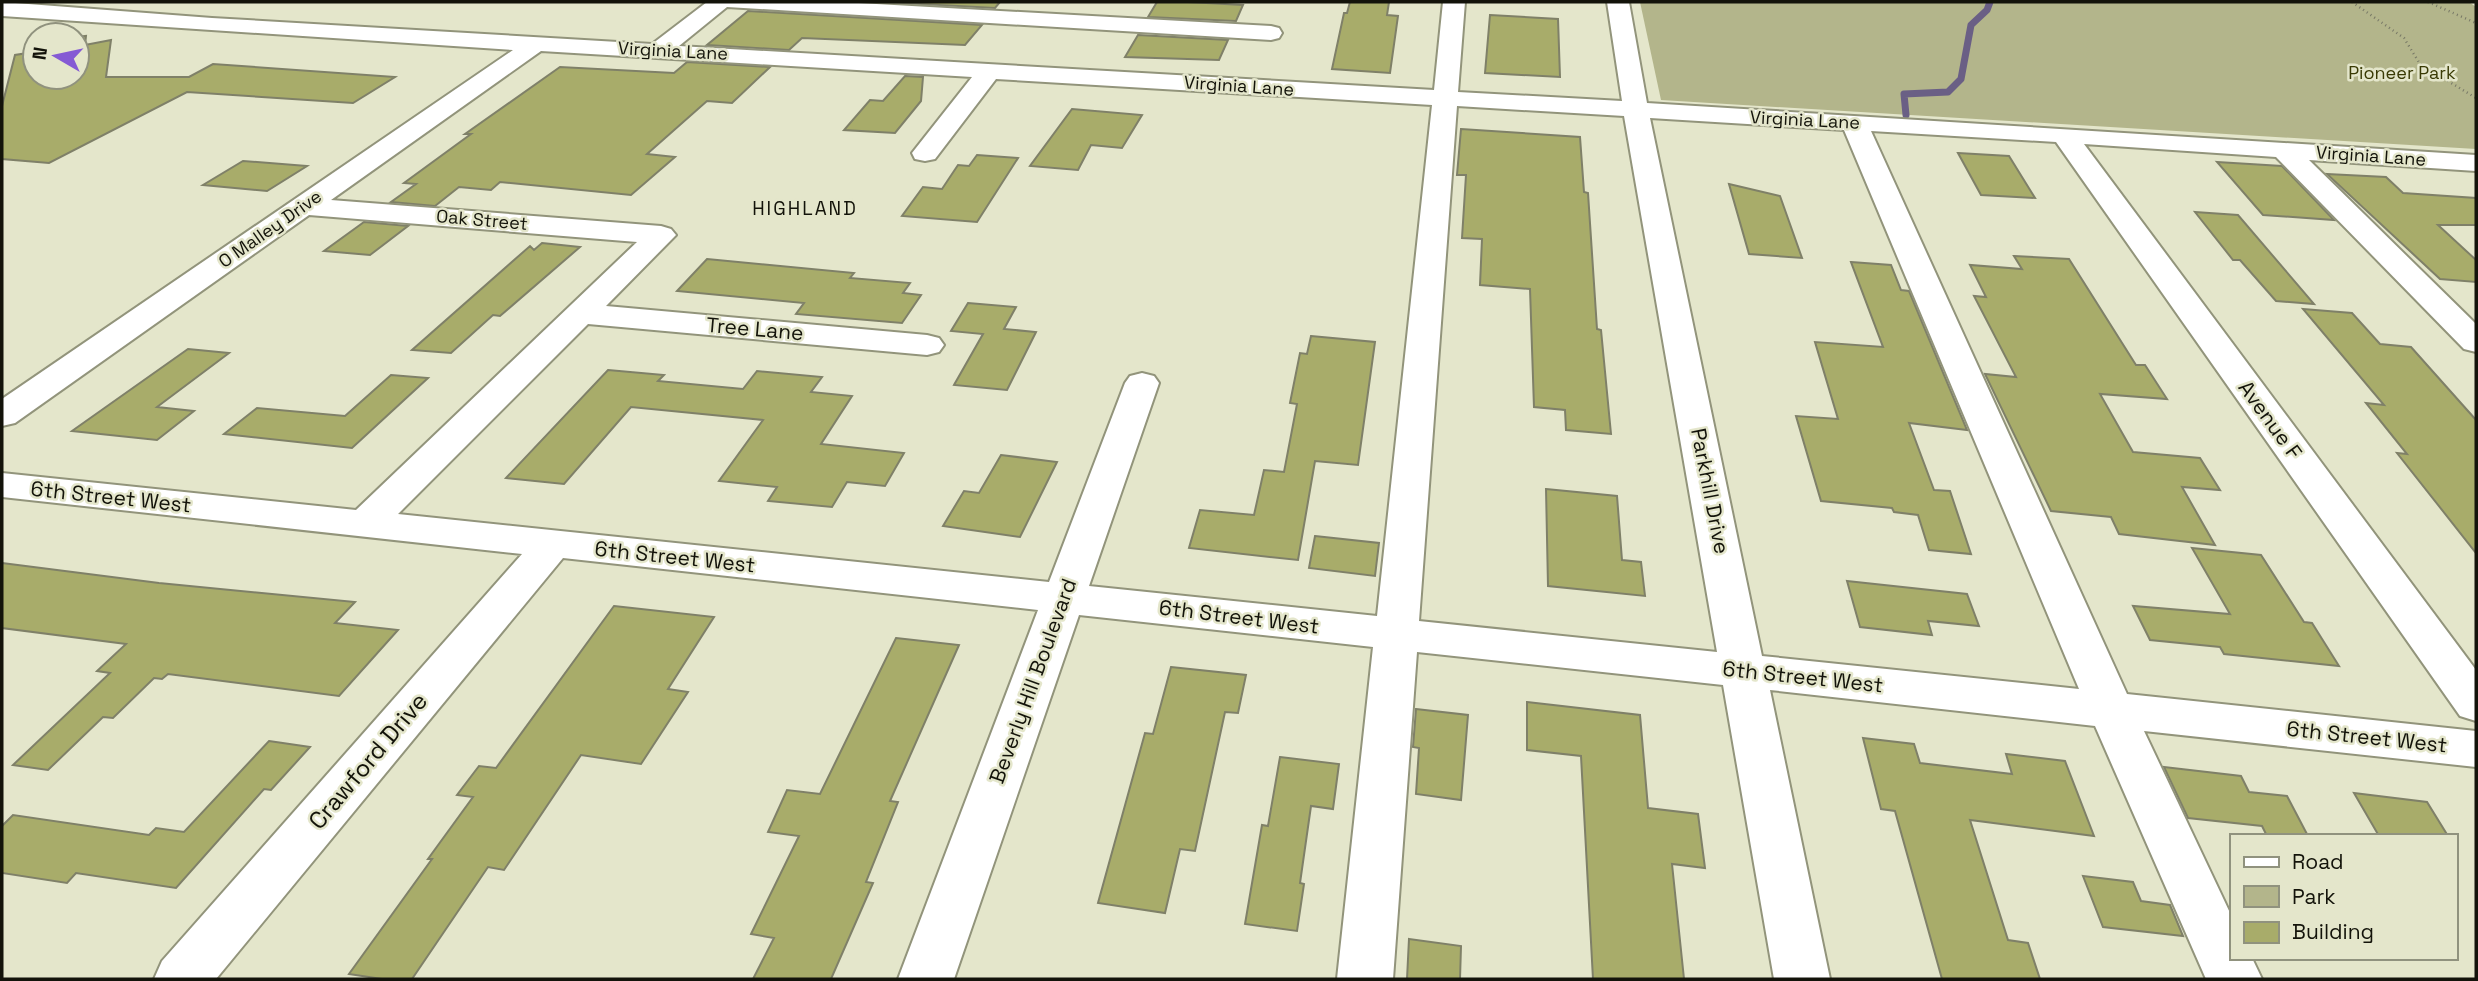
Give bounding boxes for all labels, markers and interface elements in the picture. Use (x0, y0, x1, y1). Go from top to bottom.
north arrow (21, 21, 91, 91)
street label: Virginia Lane (617, 36, 729, 65)
text: N (26, 45, 53, 62)
park label: Pioneer Park (2348, 61, 2456, 84)
street label: Virginia Lane (1183, 70, 1295, 101)
street label: Virginia Lane (1749, 105, 1861, 134)
street label: Virginia Lane (2315, 140, 2427, 171)
street label: O Malley Drive (214, 185, 326, 273)
district label: HIGHLAND (752, 196, 858, 221)
street label: Oak Street (435, 204, 529, 235)
street label: Tree Lane (705, 311, 805, 346)
street label: Avenue F (2233, 375, 2308, 464)
street label: Parkhill Drive (1685, 426, 1736, 556)
street label: 6th Street West (29, 475, 193, 518)
street label: 6th Street West (593, 535, 757, 578)
street label: Beverly Hill Boulevard (983, 575, 1082, 787)
street label: 6th Street West (1157, 593, 1321, 640)
street label: 6th Street West (1721, 655, 1885, 698)
street label: Crawford Drive (301, 686, 434, 836)
street label: 6th Street West (2285, 715, 2449, 758)
legend (2230, 834, 2457, 960)
text: Road (2292, 848, 2344, 875)
text: Park (2292, 883, 2336, 910)
text: Building (2292, 918, 2374, 945)

